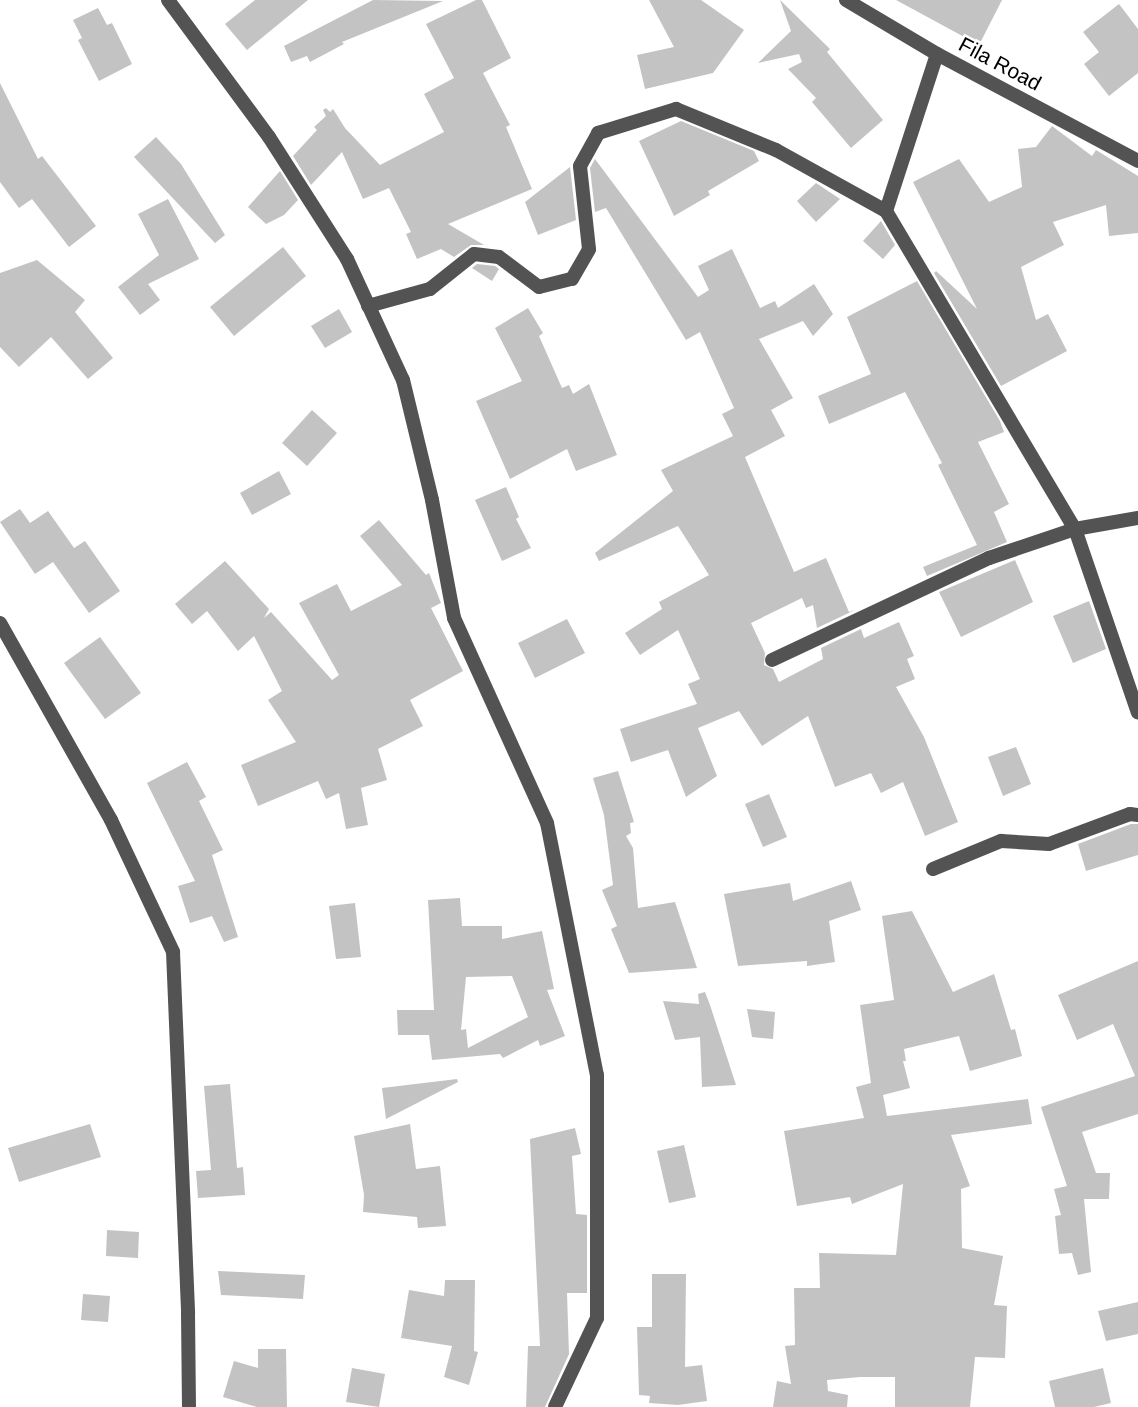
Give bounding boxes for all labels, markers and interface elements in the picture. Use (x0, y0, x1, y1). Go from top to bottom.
street label: Fila Road (954, 32, 1046, 96)

